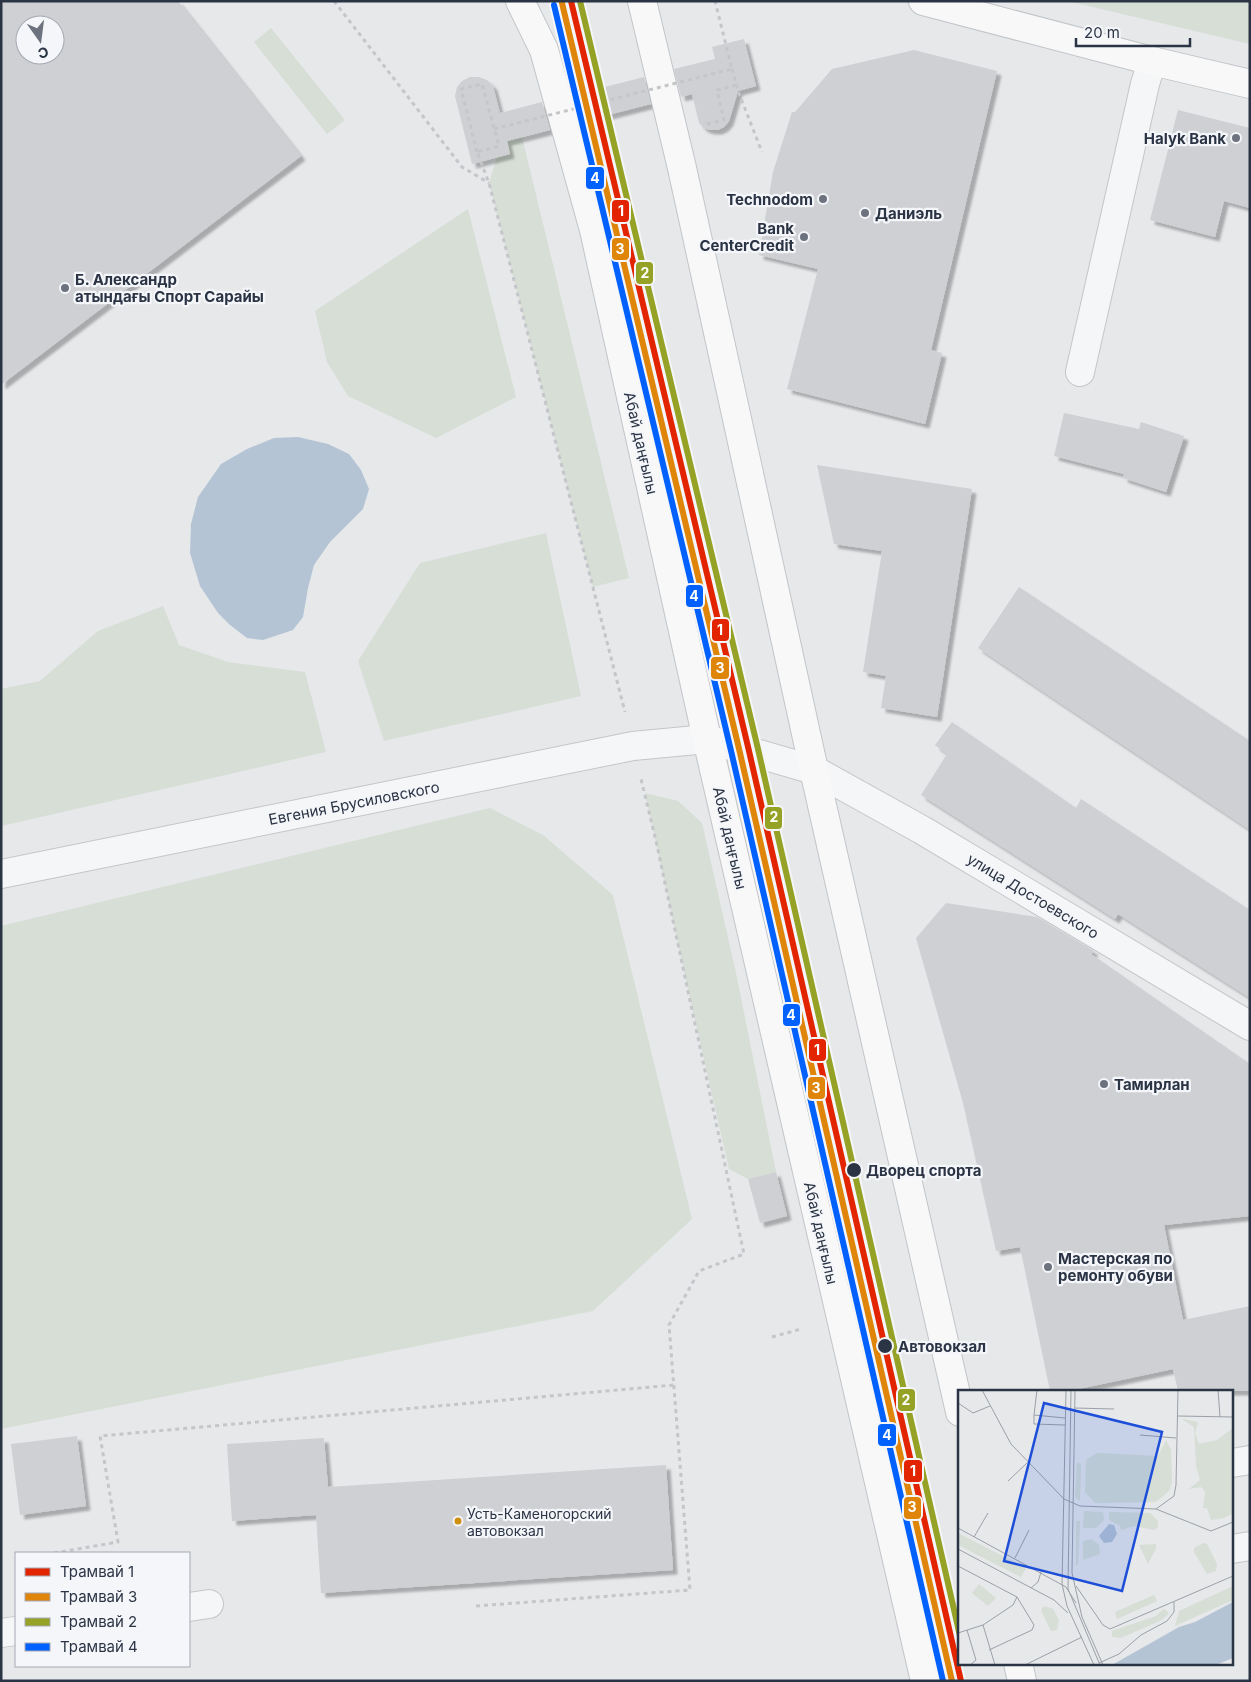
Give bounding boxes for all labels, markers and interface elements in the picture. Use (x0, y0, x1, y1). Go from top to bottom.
north arrow (15, 15, 65, 65)
scale bar (1076, 15, 1190, 47)
text: 20 m (1084, 23, 1120, 42)
text: С (36, 44, 50, 63)
place label: Halyk Bank (1144, 129, 1226, 148)
marker: Halyk Bank (1230, 132, 1242, 144)
line badge: 4 (585, 166, 605, 190)
text: 4 (590, 169, 600, 186)
place label: Technodom (726, 190, 813, 209)
marker: Technodom (817, 193, 829, 205)
line badge: 1 (611, 199, 630, 223)
text: 1 (618, 202, 624, 219)
place label: Даниэль (875, 204, 942, 223)
marker: Даниэль (859, 207, 871, 219)
place label: Bank CenterCredit (699, 219, 794, 255)
marker: Bank CenterCredit (798, 231, 810, 243)
line badge: 3 (611, 237, 630, 261)
text: 3 (615, 240, 625, 257)
line badge: 2 (635, 261, 654, 285)
text: 2 (641, 264, 650, 281)
place label: Б. Александр атындағы Спорт Сарайы (75, 270, 264, 306)
marker: Б. Александр атындағы Спорт Сарайы (59, 282, 71, 294)
street label: Абай даңғылы (620, 390, 662, 496)
line badge: 4 (685, 584, 704, 608)
text: 4 (689, 587, 699, 604)
line badge: 1 (711, 618, 730, 642)
text: 1 (717, 621, 723, 638)
line badge: 3 (710, 656, 730, 680)
text: 3 (715, 659, 725, 676)
street label: Евгения Брусиловского (267, 777, 441, 829)
street label: Абай даңғылы (709, 785, 751, 891)
line badge: 2 (764, 806, 783, 830)
text: 2 (770, 808, 779, 825)
street label: улица Достоевского (964, 849, 1102, 943)
line badge: 4 (782, 1003, 801, 1027)
text: 4 (786, 1006, 796, 1023)
line badge: 1 (808, 1038, 827, 1062)
text: 1 (814, 1041, 820, 1058)
place label: Тамирлан (1114, 1075, 1190, 1094)
line badge: 3 (807, 1076, 826, 1100)
marker: Тамирлан (1098, 1078, 1110, 1090)
text: 3 (811, 1079, 821, 1096)
marker: Дворец спорта (845, 1161, 863, 1179)
place label: Дворец спорта (866, 1161, 982, 1180)
street label: Абай даңғылы (800, 1180, 842, 1286)
place label: Мастерская по ремонту обуви (1058, 1249, 1173, 1285)
marker: Мастерская по ремонту обуви (1042, 1261, 1054, 1273)
marker: Автовокзал (876, 1337, 894, 1355)
place label: Автовокзал (898, 1337, 986, 1356)
line badge: 2 (897, 1388, 916, 1412)
inset map (958, 1390, 1234, 1664)
text: 2 (902, 1391, 911, 1408)
line badge: 4 (877, 1423, 897, 1447)
text: 4 (882, 1426, 892, 1443)
line badge: 1 (903, 1459, 923, 1483)
text: 1 (910, 1462, 916, 1479)
line badge: 3 (903, 1496, 922, 1520)
text: 3 (907, 1498, 917, 1515)
place label: Усть-Каменогорский автовокзал (467, 1505, 612, 1539)
marker: Усть-Каменогорский автовокзал (453, 1516, 463, 1526)
legend (15, 1552, 190, 1667)
text: Трамвай 1 (60, 1562, 134, 1581)
text: Трамвай 3 (60, 1587, 137, 1606)
text: Трамвай 2 (60, 1612, 137, 1631)
text: Трамвай 4 (60, 1637, 138, 1656)

